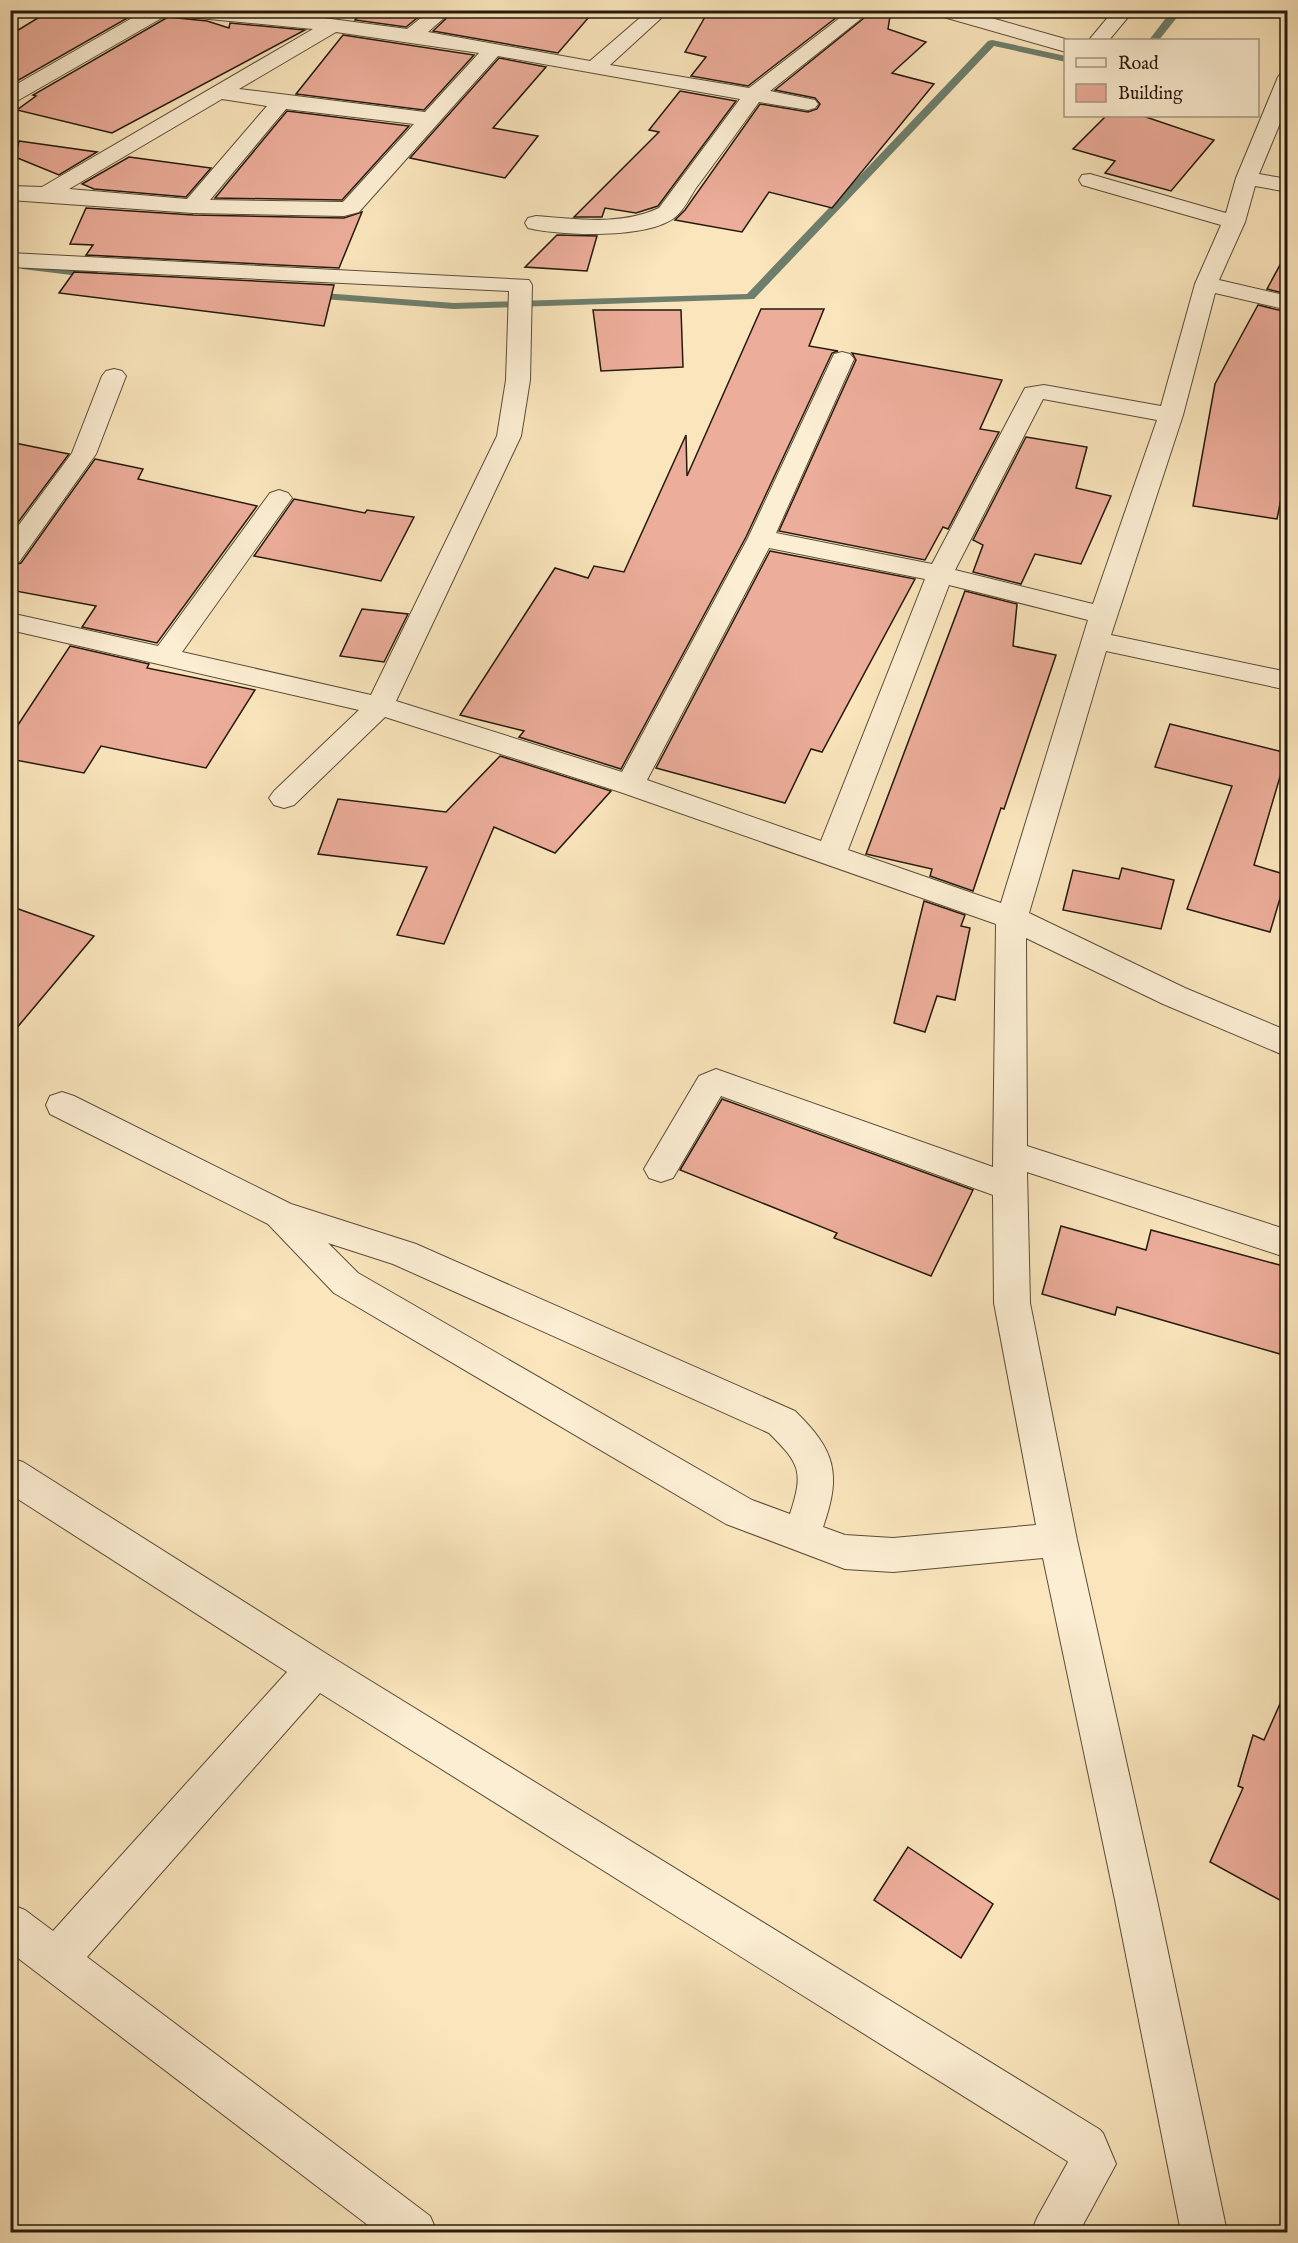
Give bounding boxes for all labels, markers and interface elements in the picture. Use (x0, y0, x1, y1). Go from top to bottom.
legend (1064, 39, 1259, 117)
text: Road (1118, 53, 1159, 76)
text: Building (1118, 83, 1183, 106)

